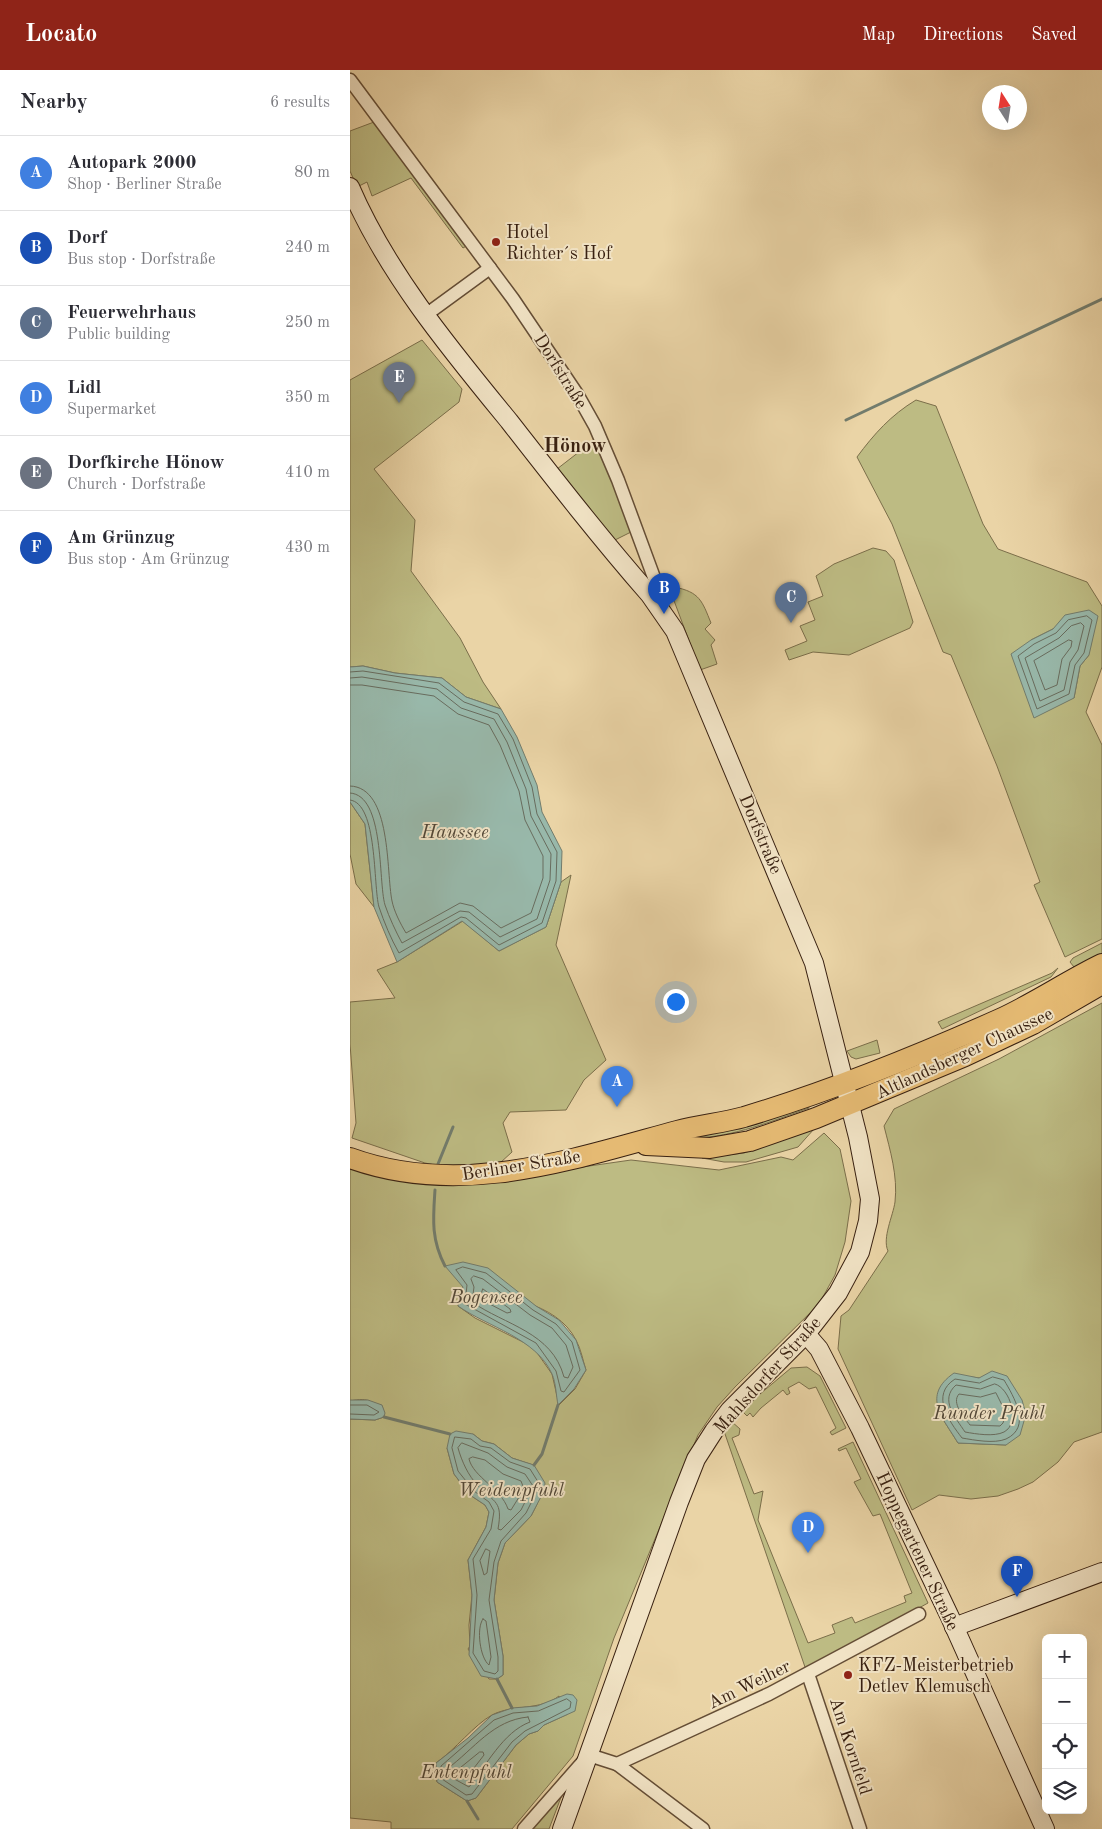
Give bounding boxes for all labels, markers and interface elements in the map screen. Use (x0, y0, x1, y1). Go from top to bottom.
text: Locato (25, 23, 97, 47)
text: Map (862, 26, 895, 44)
text: Directions (923, 26, 1003, 44)
text: Saved (1031, 26, 1077, 44)
north arrow (982, 85, 1027, 130)
text: Nearby (20, 92, 88, 113)
text: 6 results (270, 95, 330, 111)
text: Autopark 2000 (67, 154, 197, 173)
text: A (30, 165, 42, 181)
text: 80 m (294, 165, 330, 181)
text: Shop · Berliner Straße (67, 177, 222, 193)
place label: Hotel Richter´s Hof (506, 224, 613, 263)
text: Dorf (67, 229, 106, 248)
marker: Hotel Richter´s Hof (490, 236, 502, 248)
text: B (30, 240, 42, 256)
text: 240 m (285, 240, 330, 256)
text: Bus stop · Dorfstraße (67, 252, 215, 268)
text: Feuerwehrhaus (67, 304, 196, 323)
text: C (31, 315, 41, 331)
text: 250 m (285, 315, 330, 331)
text: Public building (67, 327, 170, 343)
street label: Dorfstraße (530, 331, 590, 412)
pin: E (383, 362, 415, 403)
text: Lidl (67, 379, 101, 398)
text: D (30, 390, 42, 406)
text: 350 m (285, 390, 330, 406)
text: Supermarket (67, 402, 156, 418)
district label: Hönow (544, 437, 607, 457)
text: Dorfkirche Hönow (67, 454, 225, 473)
text: E (30, 465, 42, 481)
text: 410 m (285, 465, 330, 481)
text: Church · Dorfstraße (67, 477, 206, 493)
text: Am Grünzug (67, 529, 175, 548)
text: F (31, 540, 41, 556)
text: 430 m (285, 540, 330, 556)
text: Bus stop · Am Grünzug (67, 552, 229, 568)
pin: B (648, 573, 680, 614)
pin: C (775, 582, 807, 623)
street label: Dorfstraße (735, 792, 785, 877)
water label: Haussee (420, 824, 489, 843)
your location (663, 989, 689, 1015)
street label: Altlandsberger Chaussee (873, 1005, 1056, 1103)
pin: A (601, 1066, 633, 1107)
street label: Berliner Straße (461, 1148, 582, 1184)
water label: Bogensee (448, 1289, 523, 1308)
street label: Mahlsdorfer Straße (711, 1314, 825, 1438)
water label: Runder Pfuhl (932, 1405, 1045, 1424)
street label: Hoppegartener Straße (872, 1469, 962, 1633)
water label: Weidenpfuhl (458, 1482, 564, 1501)
pin: D (792, 1512, 824, 1553)
pin: F (1001, 1556, 1033, 1597)
map controls (1042, 1634, 1087, 1814)
button: + (1042, 1634, 1087, 1679)
street label: Am Weiher (705, 1657, 794, 1713)
place label: KFZ-Meisterbetrieb Detlev Klemusch (858, 1657, 1014, 1696)
marker: KFZ-Meisterbetrieb Detlev Klemusch (842, 1669, 854, 1681)
button: − (1042, 1679, 1087, 1724)
street label: Am Kornfeld (826, 1695, 874, 1797)
button: locate (1042, 1724, 1087, 1769)
water label: Entenpfuhl (419, 1764, 512, 1783)
button: layers (1042, 1769, 1087, 1814)

